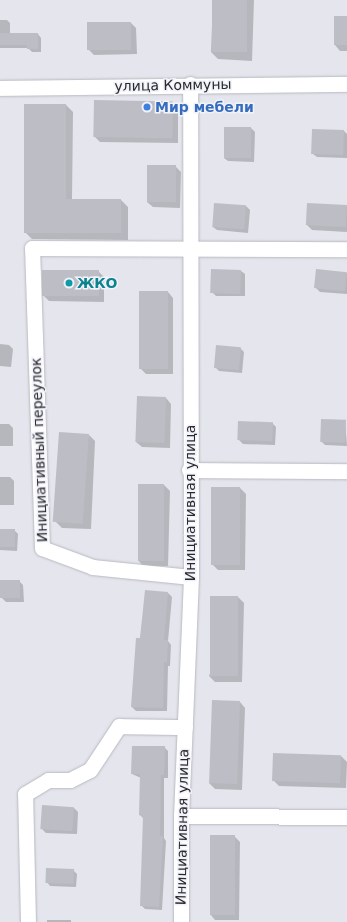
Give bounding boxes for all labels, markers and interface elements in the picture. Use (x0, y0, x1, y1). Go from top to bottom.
street label: улица Коммуны (114, 76, 232, 94)
place label: Мир мебели (155, 99, 254, 115)
marker: Мир мебели (142, 102, 152, 112)
place label: ЖКО (77, 275, 117, 291)
marker: ЖКО (64, 278, 74, 288)
street label: Инициативный переулок (27, 357, 51, 543)
street label: Инициативная улица (182, 425, 198, 581)
street label: Инициативная улица (172, 749, 192, 905)

